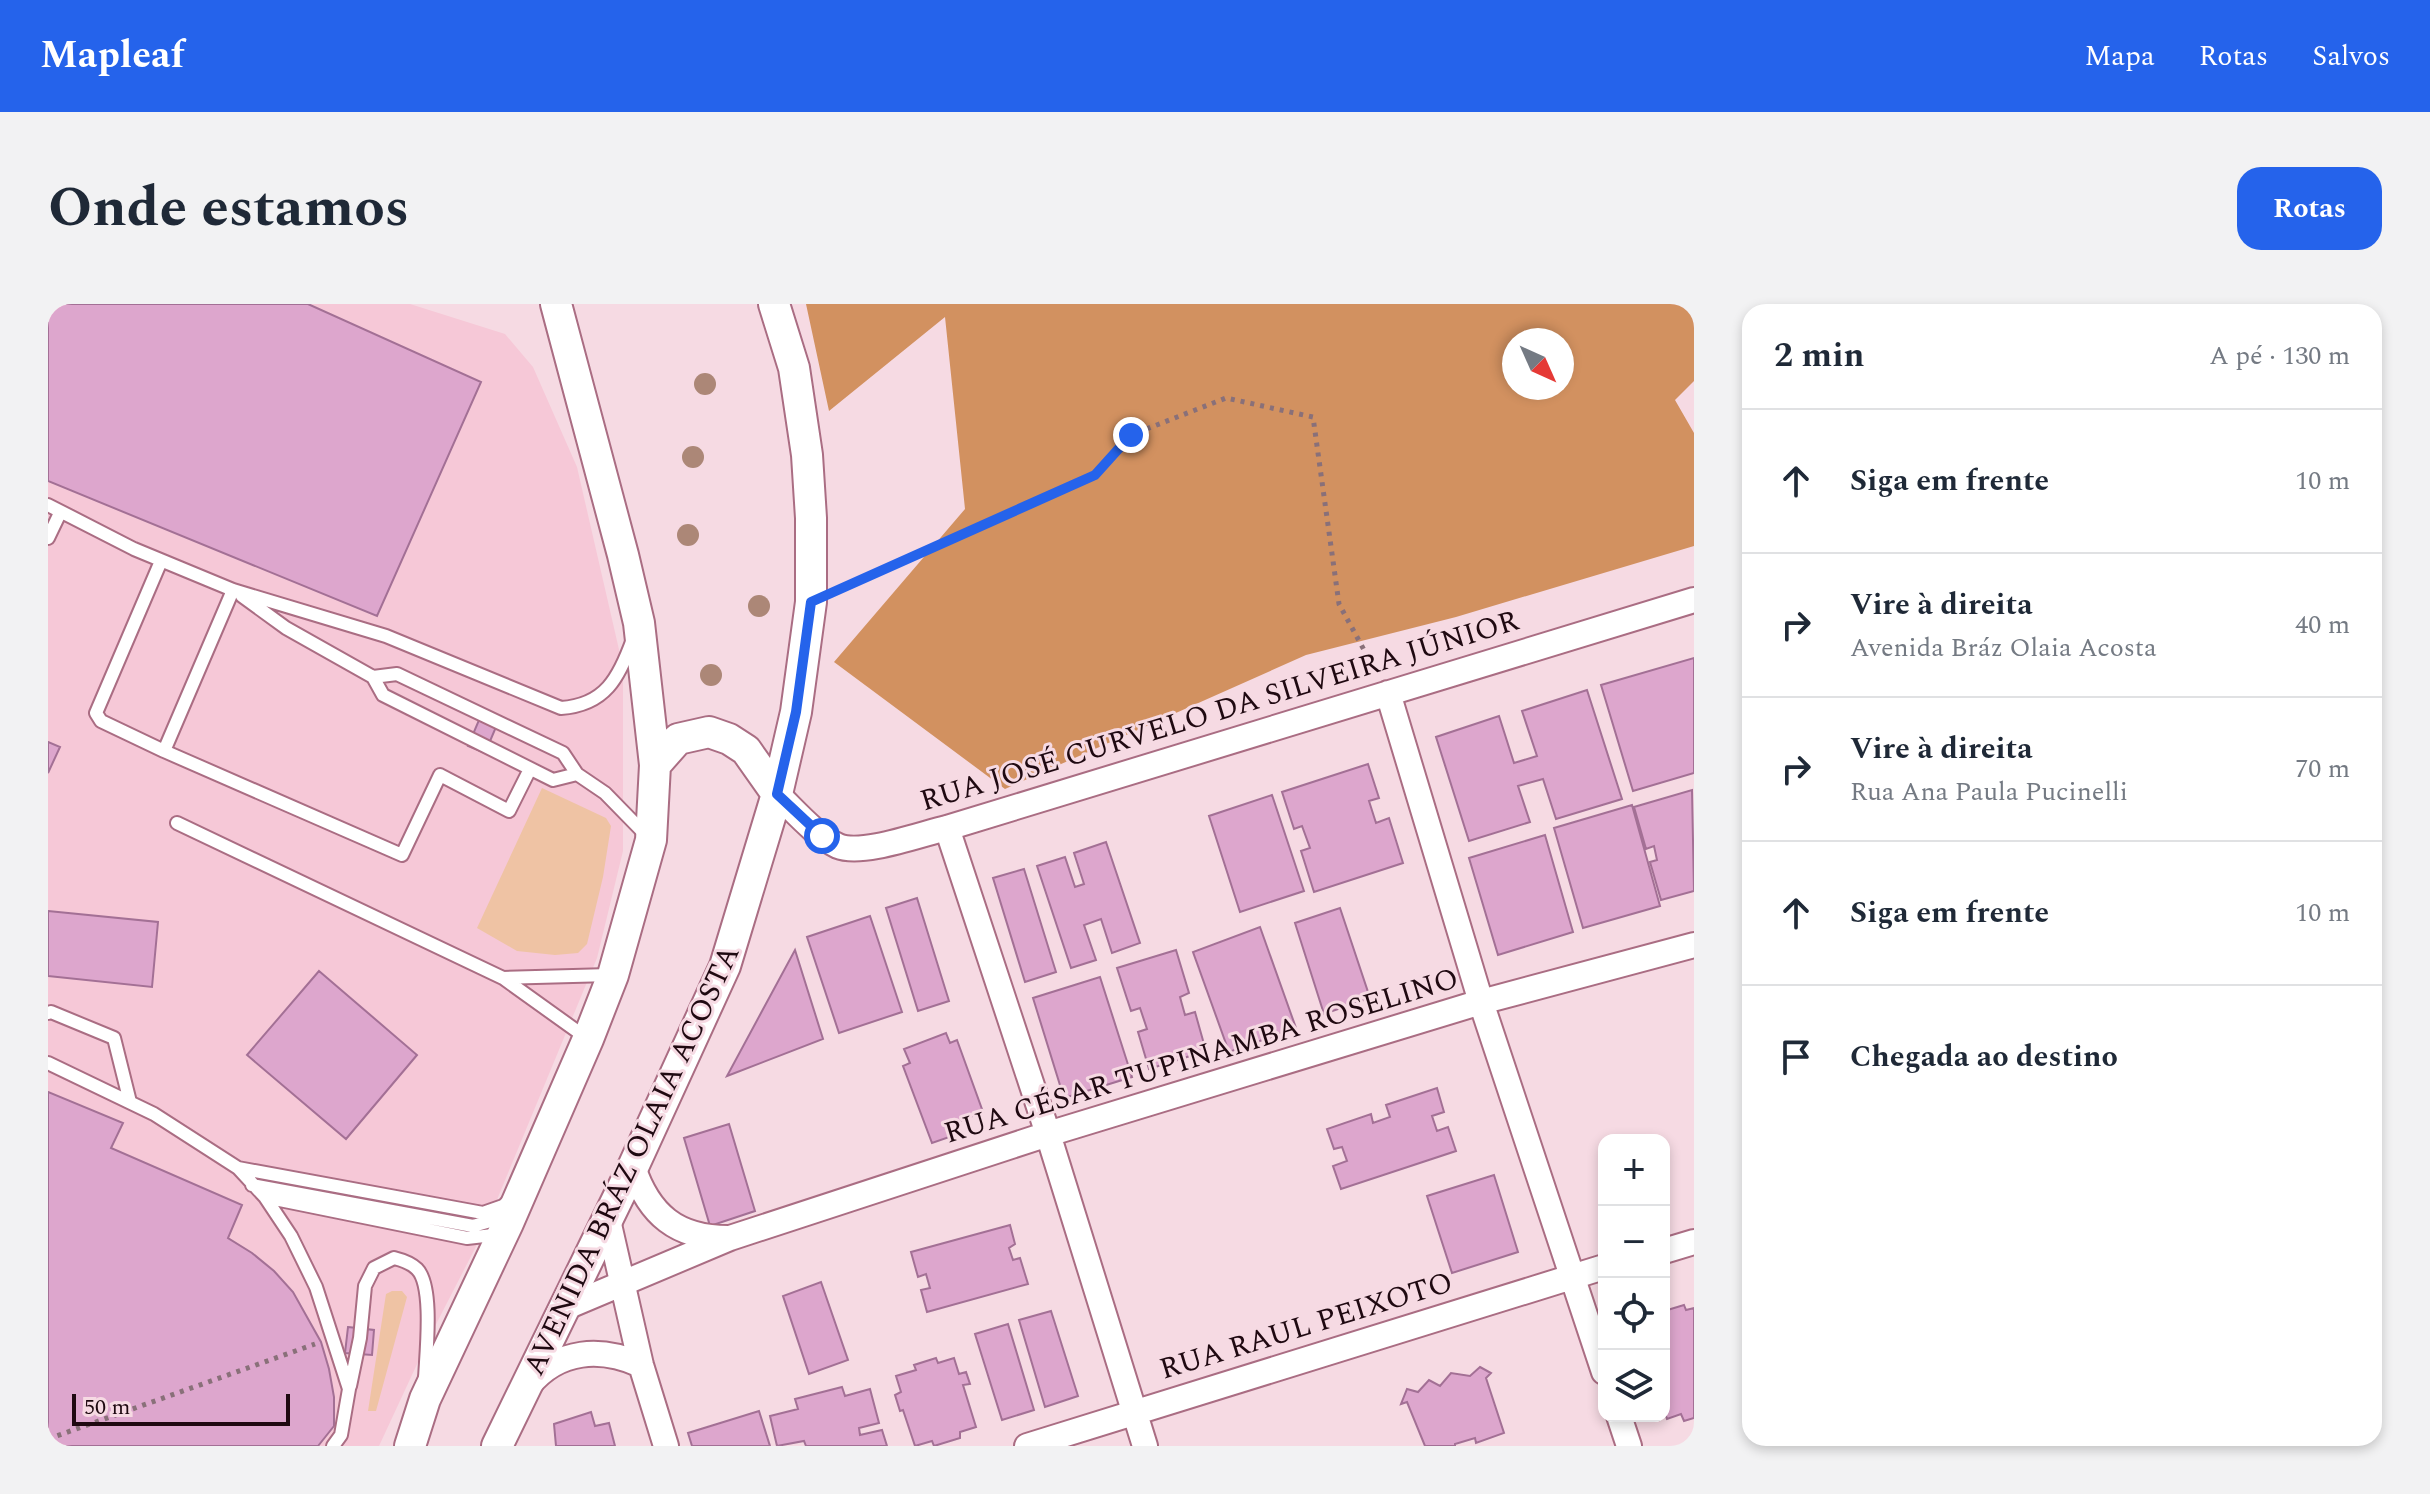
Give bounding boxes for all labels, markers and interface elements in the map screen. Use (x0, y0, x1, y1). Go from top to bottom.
text: Mapleaf (40, 27, 185, 85)
text: Mapa (2085, 35, 2155, 78)
text: Rotas (2199, 35, 2268, 78)
text: Salvos (2312, 35, 2390, 78)
text: Onde estamos (48, 166, 409, 251)
button: Rotas (2237, 167, 2382, 250)
north arrow (1502, 328, 1574, 400)
text: 2 min (1774, 330, 1864, 382)
text: A pé · 130 m (2209, 336, 2350, 376)
route end (1113, 417, 1149, 453)
text: Siga em frente (1850, 458, 2049, 504)
icon: ahead (1774, 459, 1818, 503)
text: 10 m (2295, 461, 2350, 501)
text: Vire à direita (1850, 582, 2033, 628)
street label: RUA JOSÉ CURVELO DA SILVEIRA JÚNIOR (914, 598, 1524, 824)
icon: right (1774, 603, 1818, 647)
text: 40 m (2295, 605, 2350, 645)
text: Avenida Bráz Olaia Acosta (1850, 628, 2157, 668)
text: Vire à direita (1850, 726, 2033, 772)
icon: right (1774, 747, 1818, 791)
text: 70 m (2295, 749, 2350, 789)
text: Rua Ana Paula Pucinelli (1850, 772, 2128, 812)
route start (804, 818, 840, 854)
text: Siga em frente (1850, 890, 2049, 936)
icon: ahead (1774, 891, 1818, 935)
text: 10 m (2295, 893, 2350, 933)
street label: AVENIDA BRÁZ OLAIA ACOSTA (512, 937, 752, 1383)
street label: RUA CÉSAR TUPINAMBA ROSELINO (938, 956, 1464, 1156)
text: Chegada ao destino (1850, 1034, 2118, 1080)
icon: arrive (1774, 1035, 1818, 1079)
map controls (1598, 1134, 1670, 1422)
button: + (1598, 1134, 1670, 1206)
button: − (1598, 1206, 1670, 1278)
street label: RUA RAUL PEIXOTO (1154, 1259, 1459, 1392)
button: locate (1598, 1278, 1670, 1350)
button: layers (1598, 1350, 1670, 1422)
scale bar (72, 1390, 290, 1426)
text: 50 m (84, 1391, 130, 1424)

